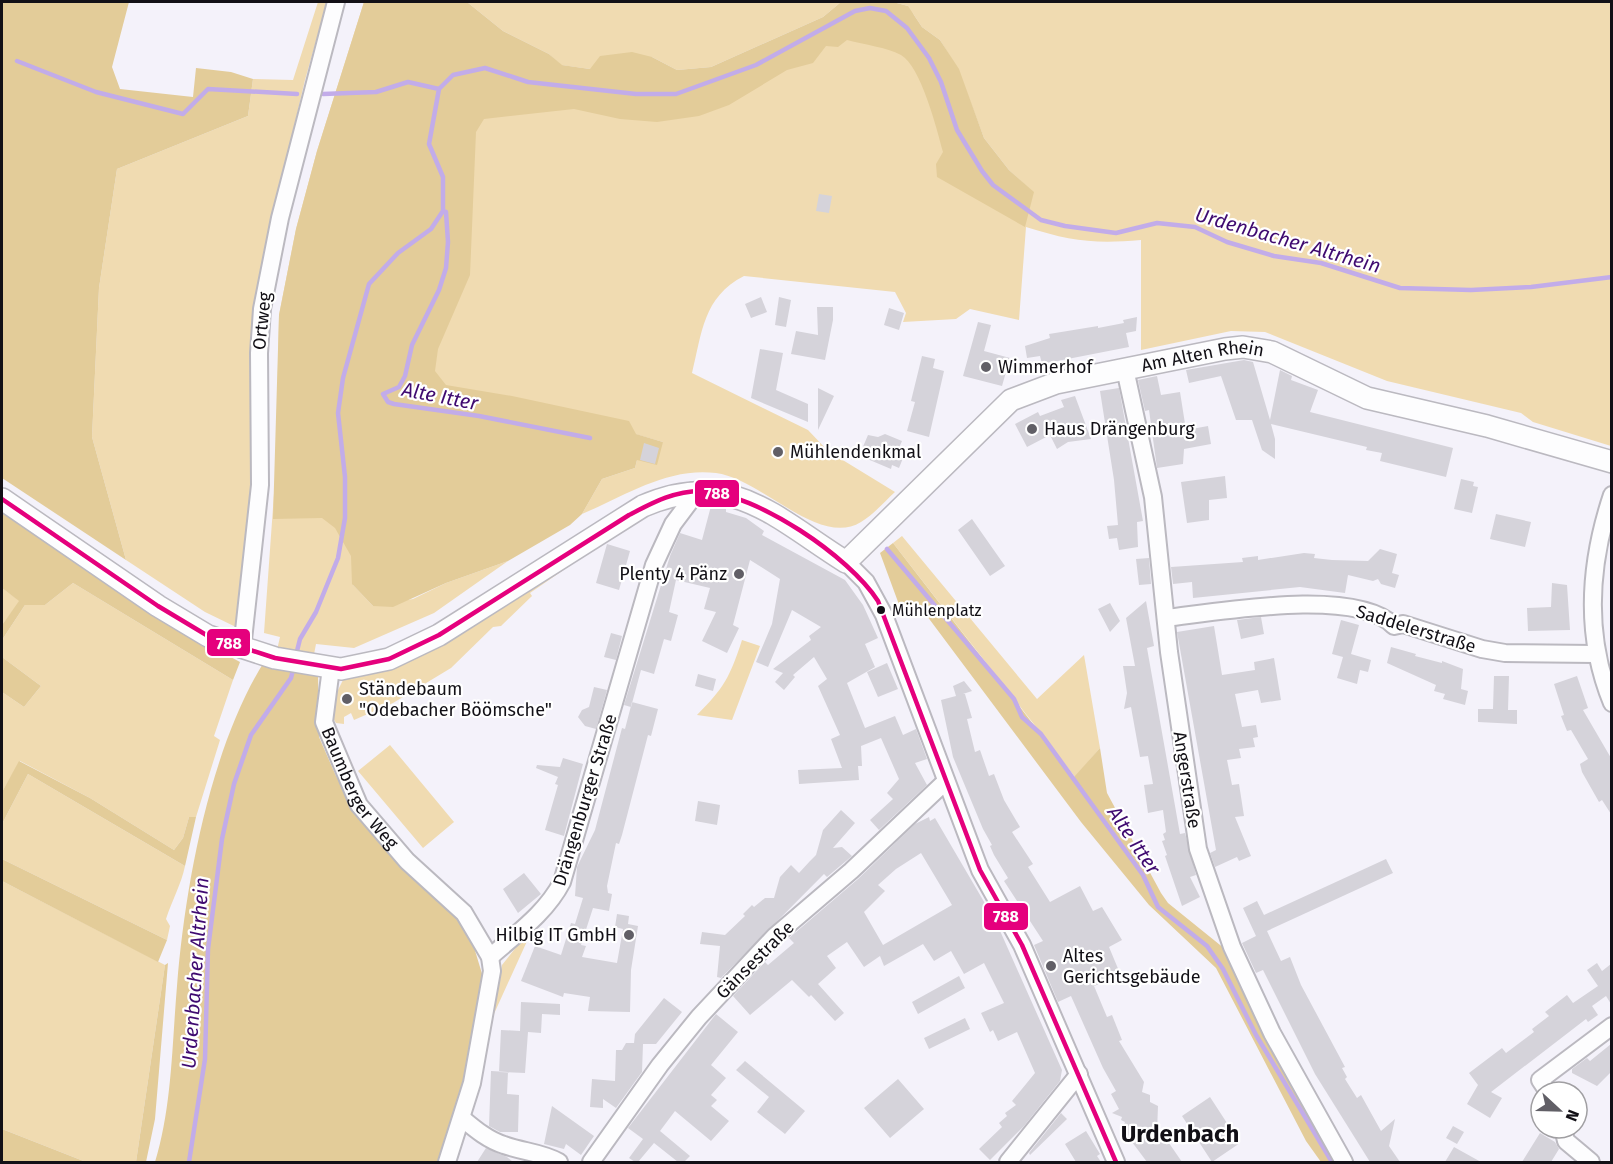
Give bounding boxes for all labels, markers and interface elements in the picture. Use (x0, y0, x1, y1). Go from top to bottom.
water label: Urdenbacher Altrhein (1192, 202, 1384, 278)
street label: Ortweg (248, 290, 276, 351)
street label: Am Alten Rhein (1139, 335, 1266, 377)
place label: Wimmerhof (998, 356, 1095, 378)
marker: Wimmerhof (979, 360, 993, 374)
water label: Alte Itter (399, 377, 481, 415)
place label: Haus Drängenburg (1044, 418, 1195, 440)
marker: Haus Drängenburg (1025, 422, 1039, 436)
place label: Mühlendenkmal (790, 441, 921, 463)
marker: Mühlendenkmal (771, 445, 785, 459)
line badge: 788 (694, 479, 740, 508)
text: 788 (704, 484, 730, 503)
place label: Plenty 4 Pänz (619, 563, 727, 585)
marker: Plenty 4 Pänz (732, 567, 746, 581)
street label: Saddelerstraße (1353, 600, 1479, 658)
place label: Mühlenplatz (892, 601, 981, 620)
marker: Mühlenplatz (875, 604, 887, 616)
line badge: 788 (206, 628, 251, 657)
text: 788 (216, 634, 242, 653)
place label: Ständebaum "Odebacher Böömsche" (359, 678, 552, 721)
marker: Ständebaum "Odebacher Böömsche" (340, 692, 354, 706)
street label: Drängenburger Straße (548, 711, 622, 889)
street label: Baumberger Weg (316, 724, 403, 854)
street label: Angerstraße (1168, 730, 1206, 830)
water label: Alte Itter (1102, 801, 1166, 880)
water label: Urdenbacher Altrhein (176, 876, 214, 1070)
line badge: 788 (983, 902, 1029, 931)
text: 788 (993, 907, 1019, 926)
street label: Gänsestraße (711, 916, 799, 1004)
place label: Hilbig IT GmbH (495, 924, 617, 946)
marker: Hilbig IT GmbH (622, 928, 636, 942)
place label: Altes Gerichtsgebäude (1063, 945, 1200, 988)
marker: Altes Gerichtsgebäude (1044, 959, 1058, 973)
north arrow (1529, 1080, 1589, 1140)
text: N (1562, 1107, 1583, 1124)
district label: Urdenbach (1121, 1120, 1239, 1148)

